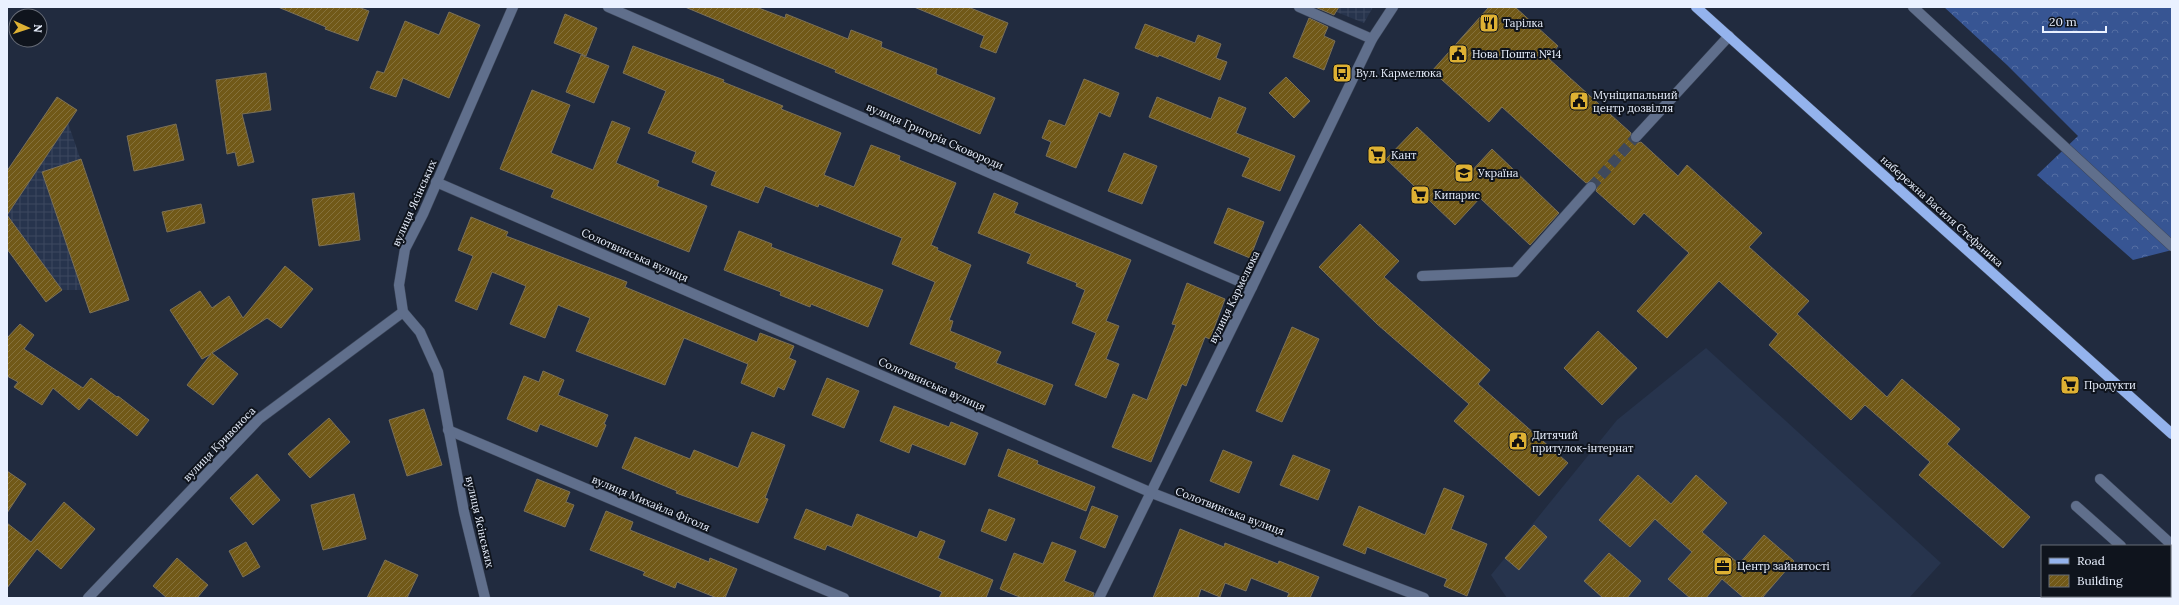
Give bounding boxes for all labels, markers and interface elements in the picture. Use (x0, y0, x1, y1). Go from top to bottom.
north arrow (8, 8, 48, 48)
scale bar (2043, 8, 2106, 34)
restaurant icon: Тарілка (1478, 12, 1500, 34)
text: 20 m (2049, 14, 2077, 29)
place label: Тарілка (1503, 16, 1544, 30)
text: N (31, 24, 45, 34)
public building icon: Нова Пошта №14 (1447, 43, 1469, 65)
place label: Нова Пошта №14 (1472, 47, 1562, 61)
bus stop icon: Вул. Кармелюка (1331, 62, 1353, 84)
place label: Вул. Кармелюка (1356, 66, 1442, 80)
place label: Муніципальний центр дозвілля (1593, 88, 1678, 115)
public building icon: Муніципальний центр дозвілля (1568, 90, 1590, 112)
street label: вулиця Григорія Сковороди (864, 99, 1006, 173)
supermarket icon: Кант (1366, 144, 1388, 166)
place label: Кант (1391, 148, 1417, 162)
street label: набережна Василя Стефаника (1878, 152, 2006, 270)
street label: вулиця Ясінських (389, 157, 439, 249)
school or university icon: Україна (1453, 162, 1475, 184)
place label: Україна (1477, 166, 1519, 180)
supermarket icon: Кипарис (1409, 184, 1431, 206)
place label: Кипарис (1434, 188, 1480, 202)
street label: Солотвинська вулиця (579, 225, 691, 285)
street label: вулиця Кармелюка (1205, 248, 1263, 346)
street label: Солотвинська вулиця (876, 354, 988, 414)
supermarket icon: Продукти (2059, 374, 2081, 396)
place label: Продукти (2084, 378, 2136, 392)
street label: вулиця Кривоноса (180, 403, 258, 484)
place label: Дитячий притулок-інтернат (1532, 428, 1634, 455)
public building icon: Дитячий притулок-інтернат (1507, 430, 1529, 452)
street label: вулиця Михайла Фіголя (590, 472, 712, 534)
street label: вулиця Ясінських (463, 475, 497, 569)
street label: Солотвинська вулиця (1174, 484, 1286, 538)
legend (2041, 545, 2171, 597)
text: Road (2077, 553, 2105, 568)
office icon: Центр зайнятості (1712, 555, 1734, 577)
place label: Центр зайнятості (1737, 559, 1830, 573)
text: Building (2077, 573, 2123, 588)

